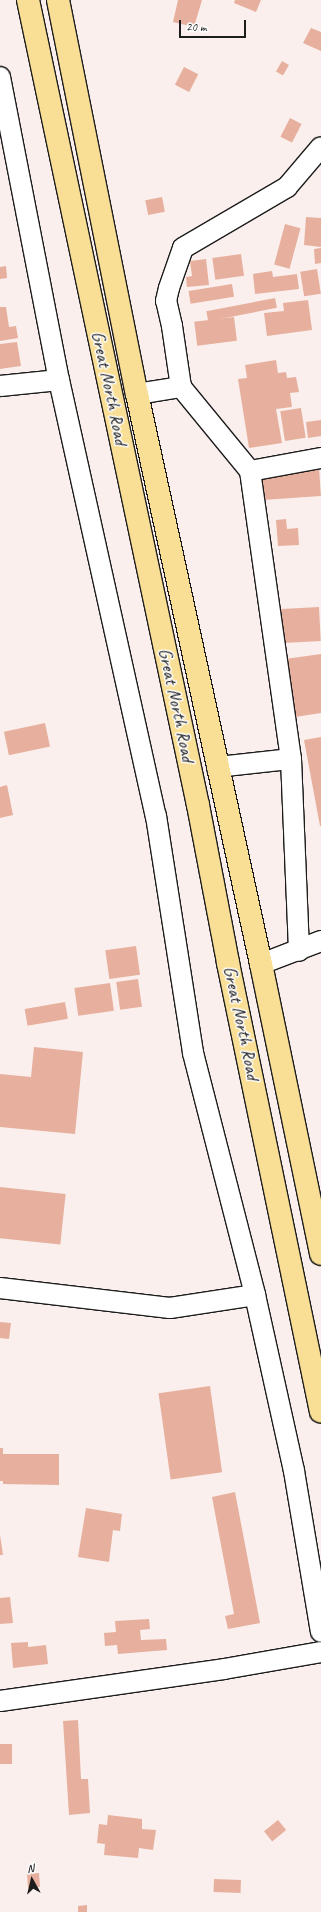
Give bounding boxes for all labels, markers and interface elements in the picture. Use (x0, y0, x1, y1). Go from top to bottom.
scale bar (181, 12, 248, 38)
text: 20 m (186, 19, 206, 35)
street label: Great North Road (86, 328, 132, 448)
street label: Great North Road (153, 645, 199, 765)
street label: Great North Road (218, 963, 264, 1083)
north arrow (12, 1860, 52, 1900)
text: N (26, 1861, 35, 1876)

